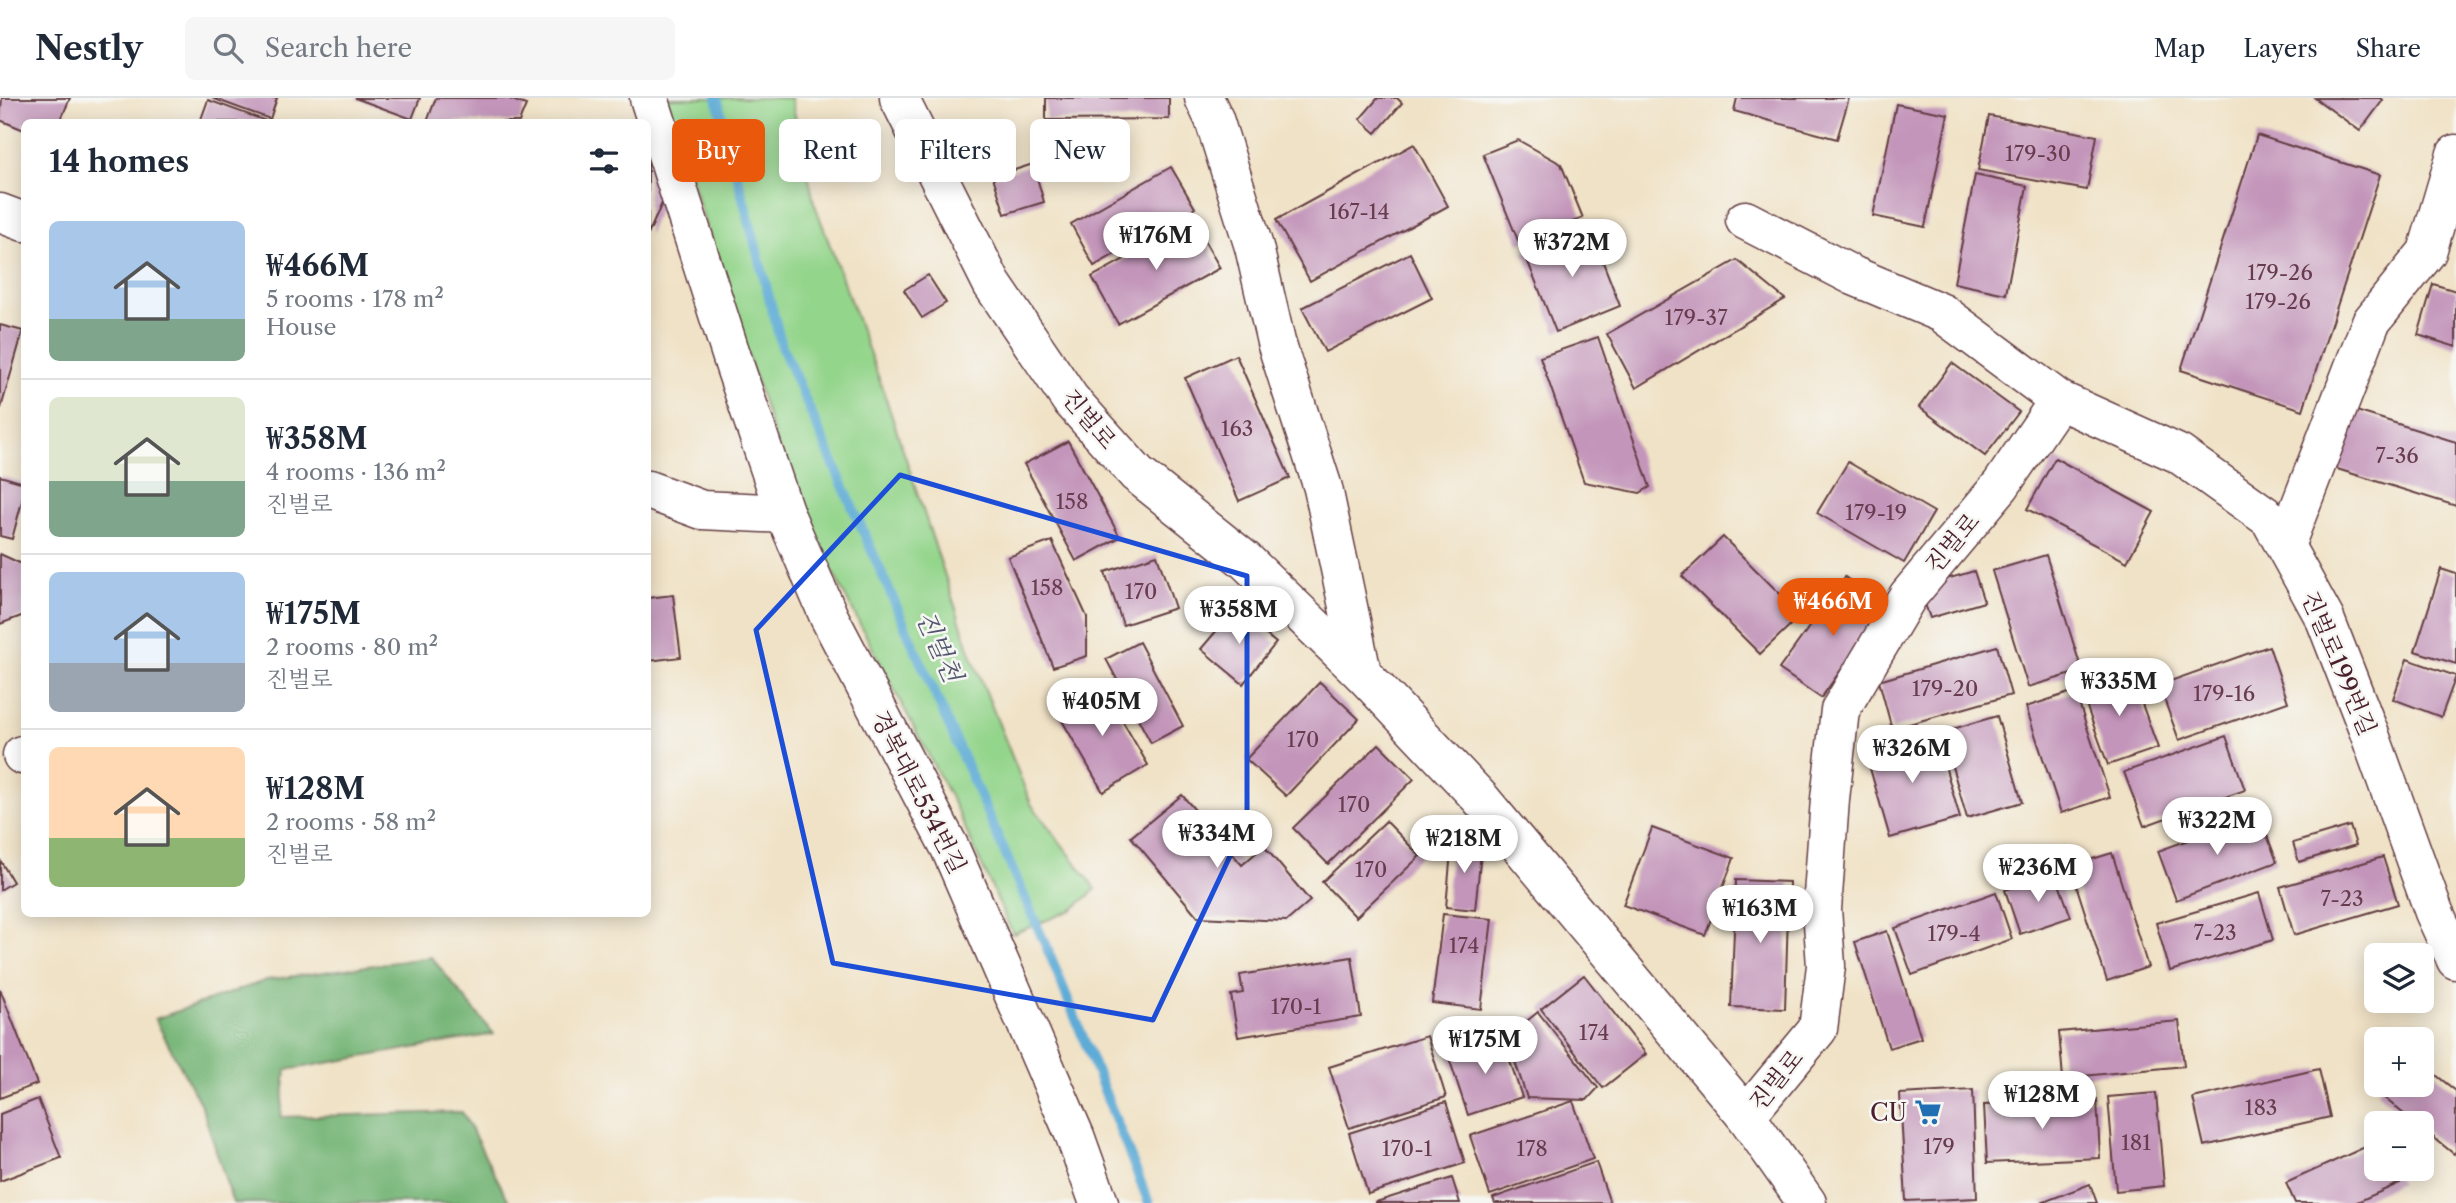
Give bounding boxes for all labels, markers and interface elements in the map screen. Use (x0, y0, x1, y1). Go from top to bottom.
search box (185, 17, 675, 80)
text: Nestly (35, 28, 143, 69)
icon: search (209, 29, 247, 67)
text: Search here (265, 32, 412, 64)
text: Map (2154, 34, 2205, 63)
text: Layers (2243, 34, 2318, 63)
text: Share (2356, 34, 2421, 63)
chip: Buy (672, 119, 765, 182)
chip: Rent (779, 119, 881, 182)
chip: Filters (895, 119, 1016, 182)
chip: New (1030, 119, 1130, 182)
house number: 179-30 (2005, 141, 2071, 166)
icon: filters (585, 142, 623, 180)
text: 14 homes (49, 143, 189, 180)
house number: 167-14 (1328, 199, 1390, 224)
pin: ₩176M (1107, 212, 1205, 272)
pin: ₩372M (1523, 220, 1621, 279)
text: ₩176M (1119, 221, 1193, 249)
text: ₩372M (1534, 228, 1610, 256)
text: ₩466M (266, 247, 369, 284)
icon: home (105, 249, 189, 333)
house number: 179-26 (2247, 260, 2313, 285)
text: 5 rooms · 178 m² (266, 285, 444, 313)
house number: 179-26 (2245, 289, 2311, 314)
house number: 179-37 (1665, 305, 1728, 330)
text: House (266, 313, 336, 341)
street label: 진벌로 (1056, 383, 1122, 455)
house number: 163 (1221, 416, 1253, 441)
text: ₩358M (266, 420, 368, 457)
icon: home (105, 425, 189, 509)
house number: 7-36 (2375, 443, 2419, 468)
text: 4 rooms · 136 m² (266, 458, 446, 486)
house number: 158 (1056, 489, 1088, 514)
text: 진벌로 (266, 490, 333, 518)
house number: 179-19 (1845, 500, 1907, 525)
street label: 진벌로 (1919, 507, 1985, 579)
house number: 158 (1031, 575, 1063, 600)
pin: ₩466M (1784, 578, 1882, 638)
house number: 170 (1125, 579, 1157, 604)
street label: 진벌로199번길 (2296, 586, 2382, 740)
pin: ₩358M (1190, 587, 1288, 646)
text: ₩466M (1793, 587, 1873, 615)
text: ₩175M (266, 595, 361, 632)
text: ₩358M (1200, 595, 1278, 623)
icon: home (105, 600, 189, 684)
water label: 진벌천 (909, 605, 970, 689)
text: 2 rooms · 80 m² (266, 633, 438, 661)
pin: ₩335M (2070, 658, 2168, 718)
text: 진벌로 (266, 665, 333, 693)
text: ₩335M (2081, 667, 2157, 695)
house number: 179-20 (1912, 676, 1978, 701)
pin: ₩405M (1053, 678, 1151, 738)
house number: 179-16 (2193, 681, 2255, 706)
text: ₩405M (1063, 687, 1141, 715)
street label: 경복대로534번길 (865, 706, 973, 878)
pin: ₩326M (1863, 726, 1961, 785)
house number: 170 (1287, 727, 1319, 752)
text: ₩326M (1873, 734, 1951, 762)
text: ₩128M (266, 770, 365, 807)
icon: home (105, 775, 189, 859)
house number: 170 (1338, 792, 1370, 817)
pin: ₩322M (2168, 798, 2266, 857)
text: ₩322M (2178, 806, 2256, 834)
text: 2 rooms · 58 m² (266, 808, 436, 836)
pin: ₩334M (1168, 810, 1266, 870)
pin: ₩218M (1415, 816, 1513, 875)
text: ₩334M (1178, 819, 1256, 847)
text: ₩218M (1426, 824, 1502, 852)
text: 진벌로 (266, 840, 333, 868)
pin: ₩236M (1989, 844, 2087, 904)
text: ₩236M (1999, 853, 2077, 881)
house number: 170 (1355, 857, 1387, 882)
pin: ₩163M (1711, 886, 1809, 945)
house number: 7-23 (2320, 886, 2364, 911)
text: ₩163M (1722, 894, 1798, 922)
house number: 7-23 (2193, 920, 2237, 945)
house number: 179-4 (1927, 921, 1981, 946)
house number: 174 (1449, 933, 1479, 958)
map controls (2364, 943, 2434, 1181)
button: layers (2364, 943, 2434, 1013)
house number: 170-1 (1271, 994, 1322, 1019)
pin: ₩175M (1436, 1016, 1534, 1076)
house number: 174 (1579, 1020, 1609, 1045)
text: ₩175M (1449, 1025, 1521, 1053)
button: + (2364, 1027, 2434, 1097)
street label: 진벌로 (1743, 1044, 1809, 1116)
pin: ₩128M (1993, 1072, 2091, 1131)
text: ₩128M (2004, 1080, 2080, 1108)
house number: 183 (2245, 1095, 2277, 1120)
supermarket icon: CU (1913, 1097, 1943, 1127)
place label: CU (1870, 1098, 1907, 1127)
button: − (2364, 1111, 2434, 1181)
house number: 181 (2121, 1130, 2151, 1155)
house number: 179 (1923, 1134, 1955, 1159)
house number: 170-1 (1382, 1136, 1433, 1161)
house number: 178 (1516, 1136, 1548, 1161)

